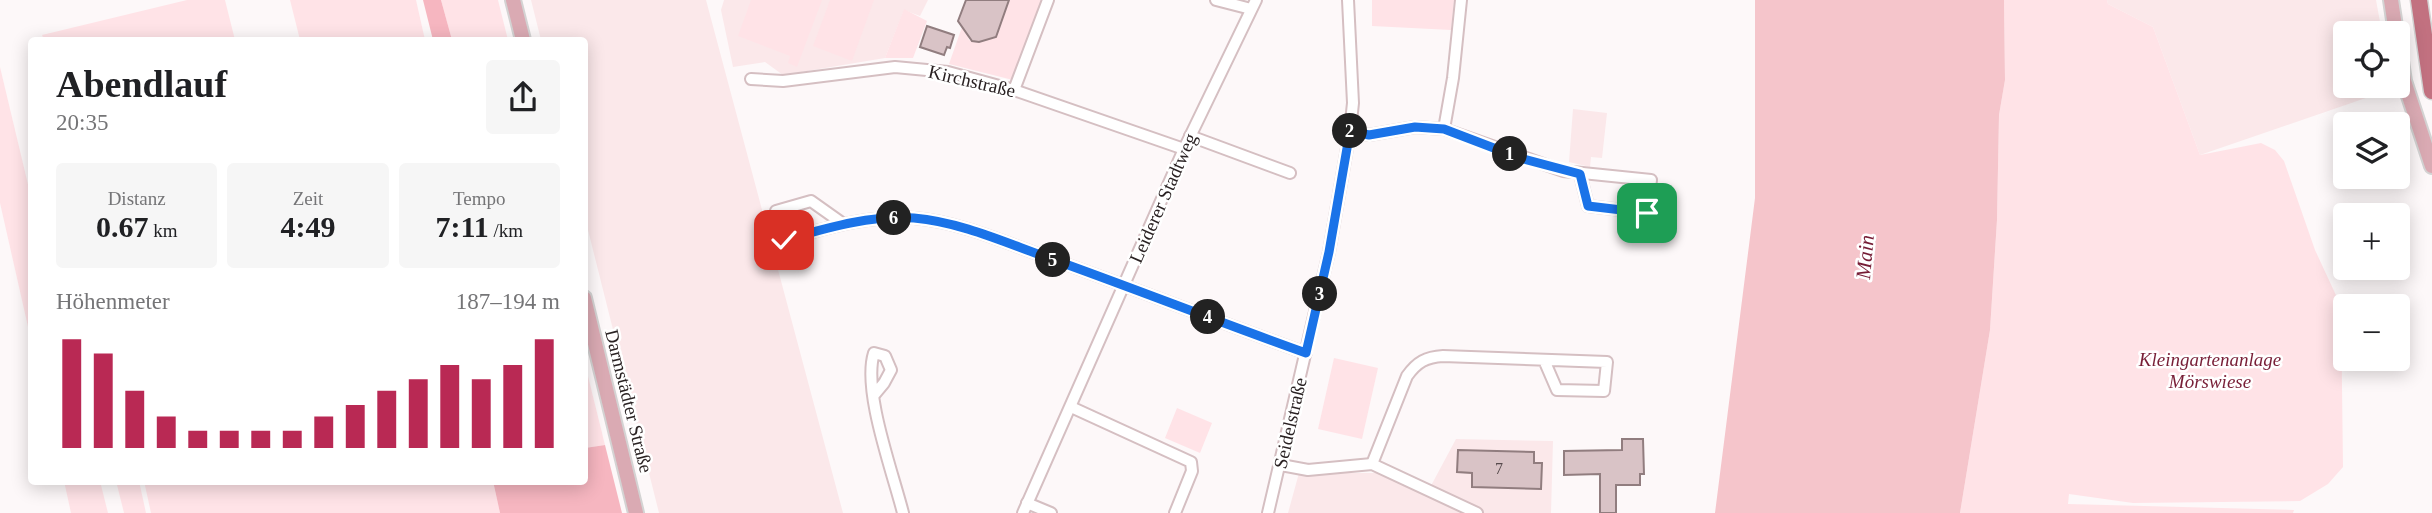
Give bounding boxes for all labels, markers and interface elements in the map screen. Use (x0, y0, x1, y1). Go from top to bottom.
map controls (2333, 21, 2410, 371)
button: locate (2333, 21, 2410, 98)
button: share (486, 60, 560, 134)
street label: Kirchstraße (926, 61, 1018, 101)
text: Abendlauf (56, 63, 227, 105)
text: 20:35 (56, 110, 108, 135)
button: layers (2333, 112, 2410, 189)
pin: 2 (1332, 114, 1368, 148)
text: 2 (1345, 120, 1354, 141)
street label: Leiderer Stadtweg (1125, 129, 1201, 266)
pin: 1 (1492, 136, 1528, 172)
text: 1 (1505, 143, 1514, 164)
pin (1617, 183, 1677, 243)
text: Distanz (108, 188, 166, 209)
text: Zeit (293, 188, 323, 209)
text: Tempo (453, 188, 506, 209)
icon: arrive (1628, 194, 1666, 232)
pin: 6 (876, 200, 912, 235)
button: + (2333, 203, 2410, 280)
text: 6 (889, 207, 898, 228)
text: 0.67 (96, 210, 148, 243)
text: 4:49 (280, 210, 335, 243)
text: 7:11 (435, 210, 489, 243)
pin (754, 210, 814, 270)
text: km (148, 220, 177, 241)
text: /km (489, 220, 523, 241)
icon: check (765, 221, 803, 259)
water label: Main (1851, 234, 1879, 281)
pin: 5 (1036, 243, 1070, 278)
text: 5 (1048, 249, 1057, 270)
pin: 3 (1302, 276, 1338, 312)
text: 3 (1315, 283, 1324, 304)
text: Höhenmeter (56, 289, 170, 314)
text: 187–194 m (456, 289, 560, 314)
button: − (2333, 294, 2410, 371)
pin: 4 (1190, 300, 1226, 334)
text: 4 (1203, 306, 1212, 327)
street label: Darmstädter Straße (601, 327, 657, 475)
park label: Kleingartenanlage Mörswiese (2138, 349, 2281, 392)
street label: Seidelstraße (1269, 375, 1311, 471)
house number: 7 (1495, 460, 1503, 477)

